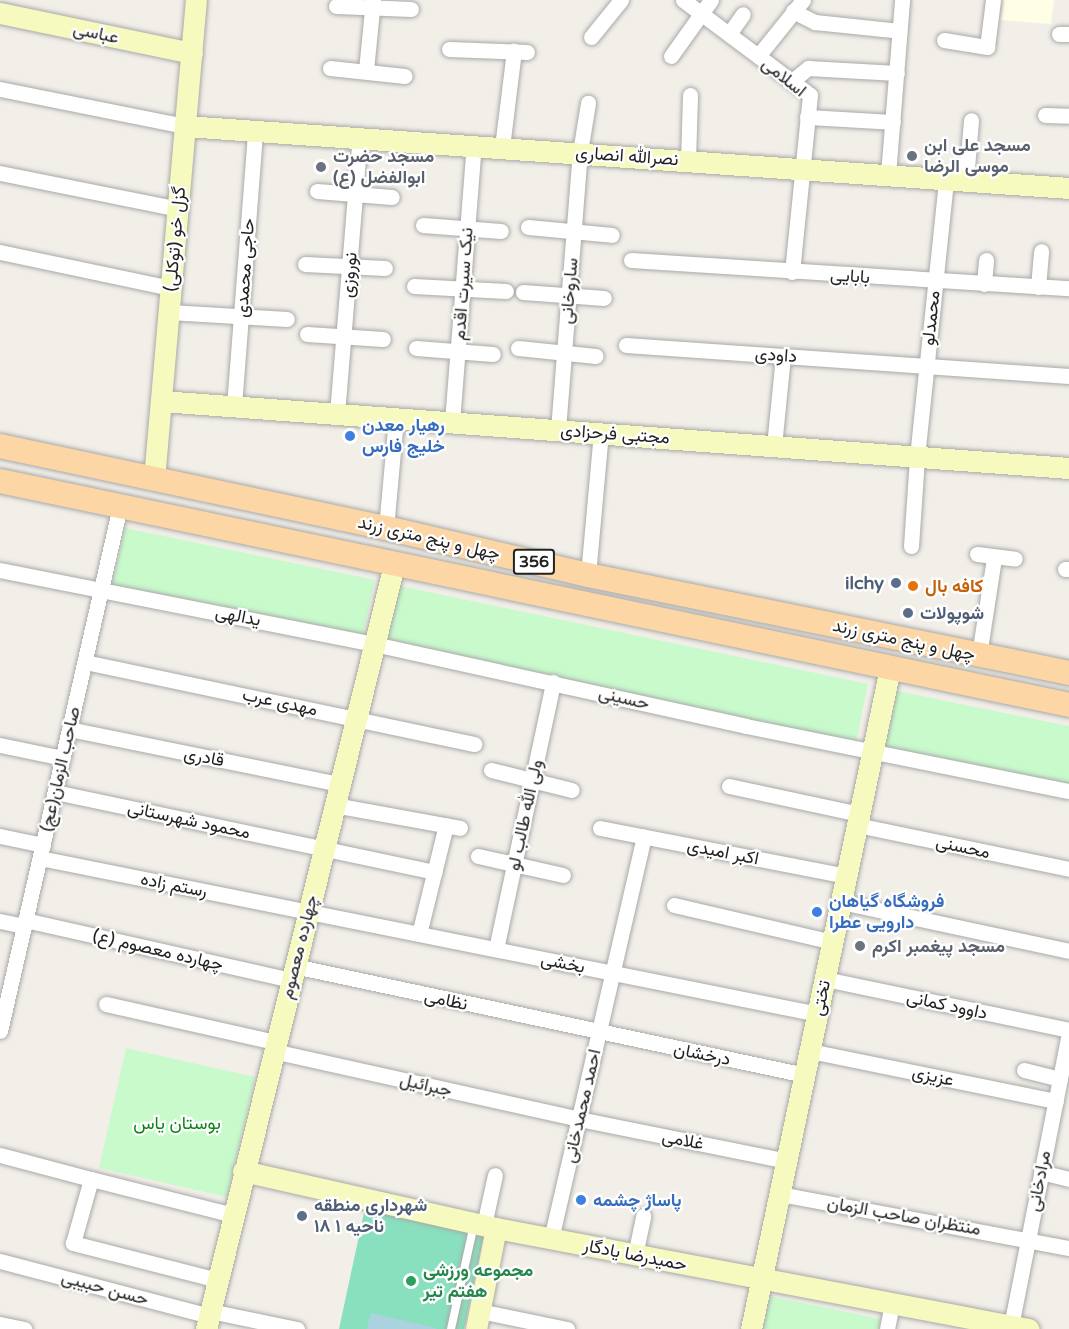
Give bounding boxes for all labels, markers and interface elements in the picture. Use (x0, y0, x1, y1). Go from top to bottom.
street label: عباسی (71, 18, 121, 48)
street label: اسلامی (757, 53, 811, 101)
place label: مسجد علی ابن موسی الرضا (924, 135, 1031, 178)
street label: نصرالله انصاری (575, 142, 679, 170)
place label: مسجد حضرت ابوالفضل (ع) (333, 146, 434, 188)
marker: مسجد علی ابن موسی الرضا (905, 149, 919, 163)
marker: مسجد حضرت ابوالفضل (ع) (314, 160, 328, 174)
street label: گزل خو (توکلی) (160, 186, 190, 292)
street label: حاجی محمدی (231, 218, 259, 318)
street label: نیک سیرت اقدم (448, 227, 478, 341)
street label: نوروزی (336, 251, 362, 299)
street label: ساروخانی (555, 257, 583, 325)
street label: بابایی (829, 264, 871, 288)
street label: محمدلو (917, 290, 945, 346)
street label: داودی (754, 343, 798, 367)
place label: رهیار معدن خلیج فارس (362, 415, 445, 458)
street label: مجتبی فرحزادی (560, 419, 670, 449)
marker: رهیار معدن خلیج فارس (343, 429, 357, 443)
street label: چهل و پنج متری زرند (356, 511, 502, 565)
road number: 356 (512, 549, 556, 575)
place label: ilchy (845, 572, 884, 594)
place label: کافه بال (925, 575, 983, 597)
marker: ilchy (889, 576, 903, 590)
marker: کافه بال (906, 579, 920, 593)
street label: یدالهی (213, 601, 263, 631)
place label: شوپولات (920, 602, 984, 624)
marker: شوپولات (901, 606, 915, 620)
street label: چهل و پنج متری زرند (831, 614, 977, 666)
street label: حسینی (596, 682, 652, 714)
street label: مهدی عرب (240, 684, 320, 720)
street label: صاحب الزمان(عج) (35, 704, 85, 834)
street label: قادری (182, 743, 226, 771)
street label: ولی الله طالب لو (503, 757, 547, 873)
street label: محمود شهرستانی (126, 796, 252, 844)
street label: محسنی (934, 831, 992, 863)
street label: اکبر امیدی (685, 834, 761, 870)
street label: رستم زاده (139, 868, 209, 902)
place label: فروشگاه گیاهان دارویی عطرا (829, 891, 944, 934)
street label: چهارده معصوم (276, 893, 322, 1001)
marker: فروشگاه گیاهان دارویی عطرا (810, 905, 824, 919)
street label: چهارده معصوم (ع) (91, 924, 225, 976)
place label: مسجد پیغمبر اکرم (872, 935, 1005, 957)
marker: مسجد پیغمبر اکرم (853, 939, 867, 953)
street label: بخشی (539, 948, 587, 978)
street label: تختی (807, 978, 835, 1018)
street label: نظامی (422, 985, 470, 1015)
street label: داوود کمانی (905, 986, 989, 1024)
street label: درخشان (672, 1038, 732, 1070)
street label: احمد محمدخانی (558, 1047, 606, 1165)
street label: عزیزی (910, 1061, 956, 1091)
street label: جبرائیل (398, 1069, 454, 1101)
park label: بوستان یاس (133, 1112, 221, 1134)
street label: غلامی (660, 1125, 706, 1155)
street label: مرادخانی (1023, 1149, 1055, 1213)
place label: پاساژ چشمه (593, 1189, 682, 1211)
street label: منتظران صاحب الزمان (825, 1192, 983, 1240)
marker: پاساژ چشمه (574, 1193, 588, 1207)
place label: شهرداری منطقه ۱۸ ناحیه ۱ (314, 1195, 427, 1238)
marker: شهرداری منطقه ۱۸ ناحیه ۱ (295, 1209, 309, 1223)
street label: حمیدرضا یادگار (581, 1234, 689, 1276)
place label: مجموعه ورزشی هفتم تیر (423, 1260, 533, 1302)
street label: حسن حبیبی (59, 1266, 151, 1310)
marker: مجموعه ورزشی هفتم تیر (404, 1274, 418, 1288)

